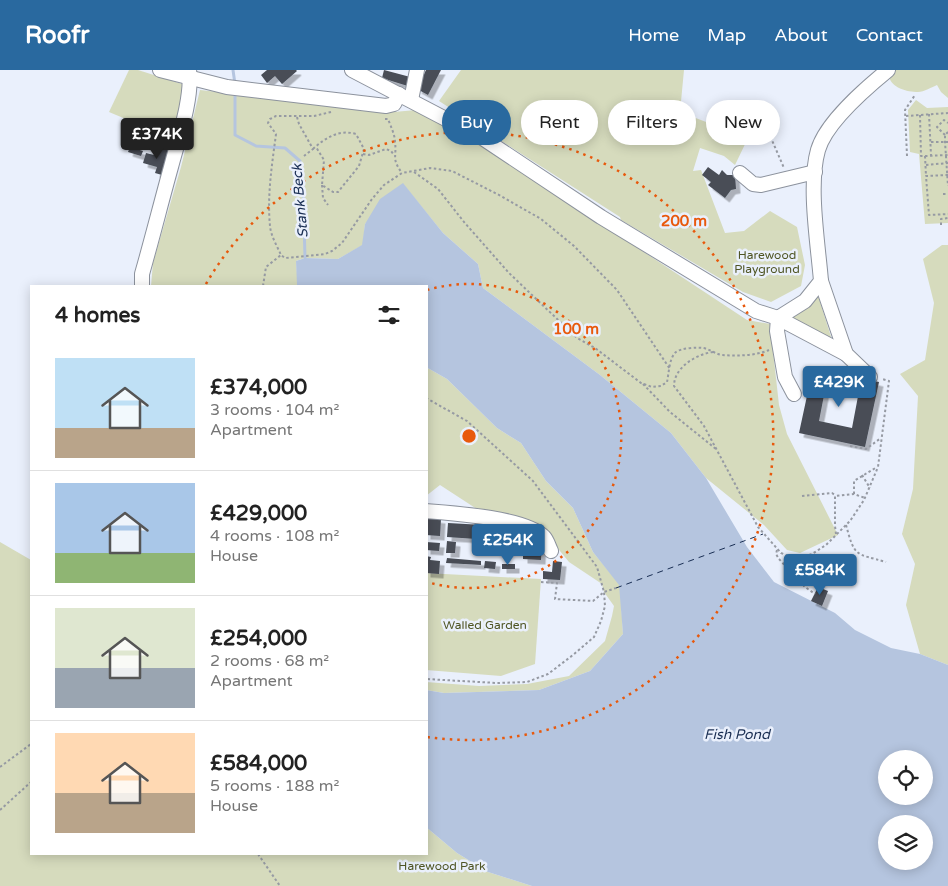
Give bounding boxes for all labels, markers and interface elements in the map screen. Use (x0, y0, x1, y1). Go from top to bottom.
text: Roofr (25, 21, 90, 50)
text: Home (628, 24, 679, 46)
text: Map (707, 24, 746, 46)
text: About (774, 24, 828, 46)
text: Contact (856, 24, 923, 46)
chip: Buy (442, 100, 511, 145)
chip: Rent (521, 100, 598, 145)
chip: Filters (608, 100, 696, 145)
chip: New (706, 100, 780, 145)
pin: £374K (122, 118, 192, 160)
text: £374K (132, 124, 182, 144)
water label: Stank Beck (288, 162, 312, 239)
text: 200 m (661, 212, 707, 230)
park label: Harewood Playground (734, 248, 800, 276)
icon: filters (375, 301, 403, 329)
text: 4 homes (55, 303, 140, 328)
text: 100 m (553, 320, 599, 338)
pin: £429K (804, 366, 874, 408)
text: £429K (814, 372, 864, 392)
text: £374,000 (210, 375, 307, 400)
icon: home (95, 378, 155, 438)
text: 3 rooms · 104 m² (210, 400, 339, 420)
text: Apartment (210, 420, 293, 440)
centre of rings (460, 427, 478, 445)
text: £429,000 (210, 501, 307, 526)
icon: home (95, 503, 155, 563)
pin: £254K (473, 524, 543, 566)
text: 4 rooms · 108 m² (210, 526, 339, 546)
text: £254K (483, 530, 533, 550)
text: House (210, 546, 258, 566)
pin: £584K (785, 554, 855, 596)
text: £584K (795, 560, 845, 580)
park label: Walled Garden (443, 618, 527, 632)
text: £254,000 (210, 626, 307, 651)
icon: home (95, 628, 155, 688)
text: 2 rooms · 68 m² (210, 651, 329, 671)
text: Apartment (210, 671, 293, 691)
water label: Fish Pond (704, 726, 772, 743)
map controls (878, 750, 933, 870)
button: locate (878, 750, 933, 805)
text: £584,000 (210, 751, 307, 776)
icon: home (95, 753, 155, 813)
text: 5 rooms · 188 m² (210, 776, 339, 796)
text: House (210, 796, 258, 816)
button: layers (878, 815, 933, 870)
park label: Harewood Park (398, 859, 486, 873)

